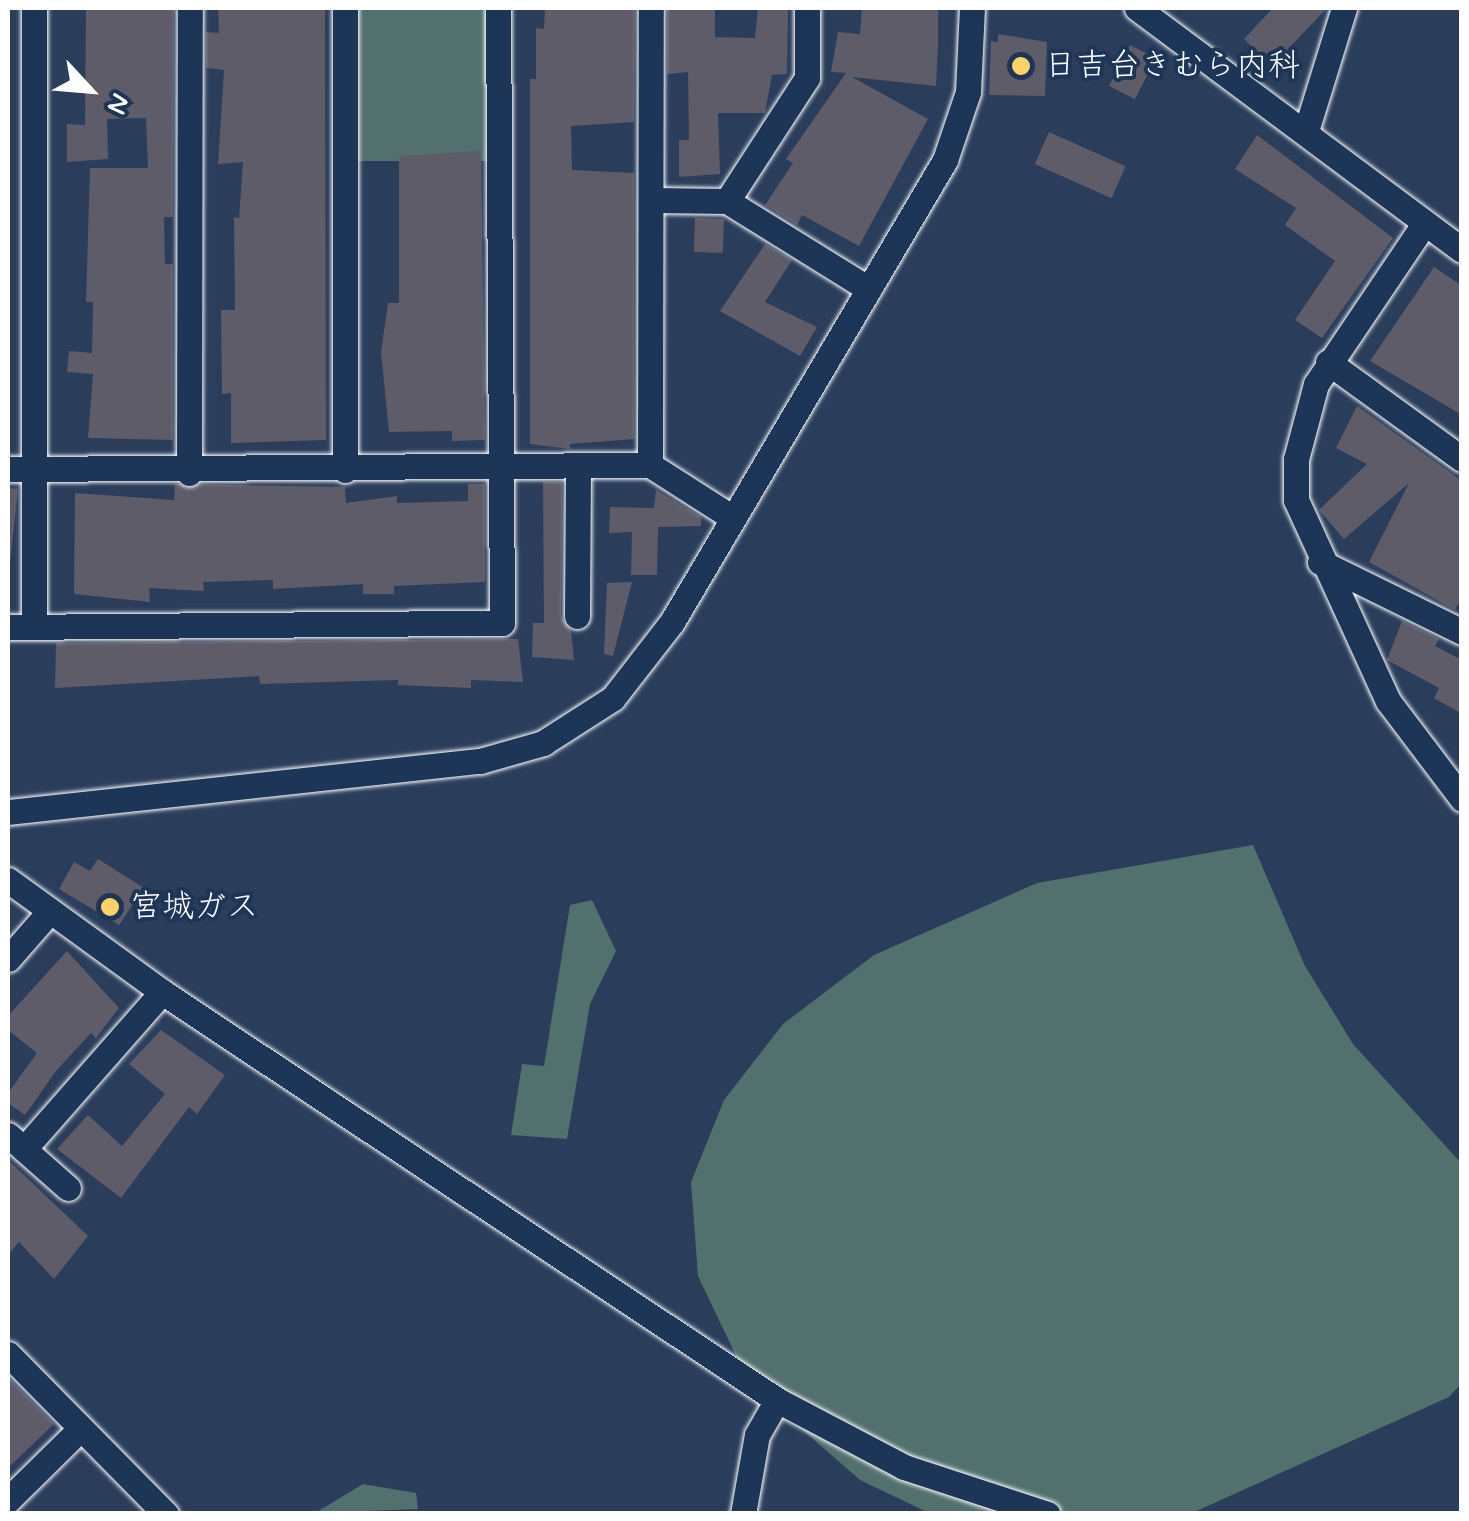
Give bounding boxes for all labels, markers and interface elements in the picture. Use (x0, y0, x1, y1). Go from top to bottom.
north arrow (40, 40, 140, 140)
place label: 日吉台きむら内科 (1044, 47, 1300, 85)
marker: 日吉台きむら内科 (1008, 53, 1034, 79)
text: N (97, 87, 138, 120)
place label: 宮城ガス (130, 888, 258, 926)
marker: 宮城ガス (99, 896, 121, 918)

